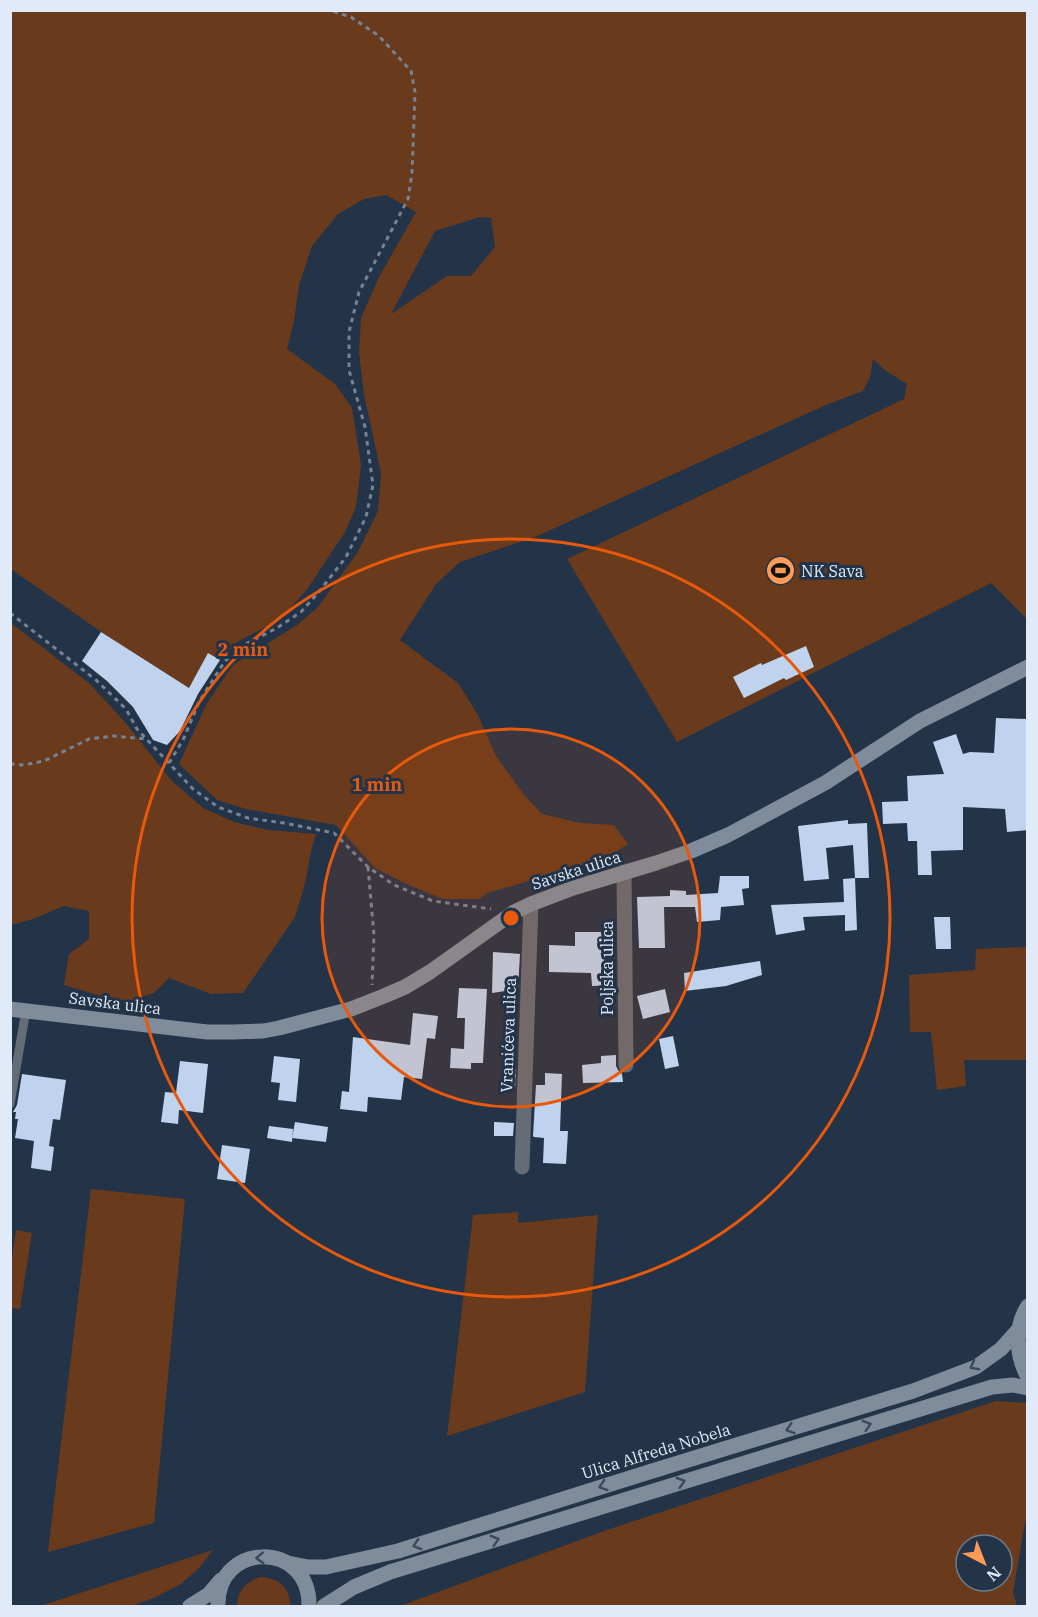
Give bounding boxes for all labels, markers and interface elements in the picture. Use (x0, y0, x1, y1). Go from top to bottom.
sports icon: NK Sava (764, 555, 796, 587)
place label: NK Sava (801, 561, 864, 581)
text: 2 min (218, 638, 268, 661)
text: 1 min (352, 773, 402, 796)
street label: Savska ulica (529, 846, 623, 894)
centre of rings (501, 908, 521, 928)
street label: Poljska ulica (597, 920, 617, 1015)
street label: Vranićeva ulica (496, 977, 520, 1093)
street label: Savska ulica (68, 987, 163, 1019)
one-way arrow (970, 1359, 981, 1371)
street label: Ulica Alfreda Nobela (579, 1419, 733, 1483)
one-way arrow (862, 1420, 872, 1432)
one-way arrow (785, 1422, 796, 1434)
one-way arrow (675, 1477, 686, 1489)
one-way arrow (598, 1479, 609, 1491)
north arrow (954, 1533, 1014, 1593)
one-way arrow (489, 1534, 500, 1547)
one-way arrow (413, 1538, 423, 1550)
one-way arrow (256, 1551, 265, 1564)
text: N (983, 1562, 1005, 1586)

